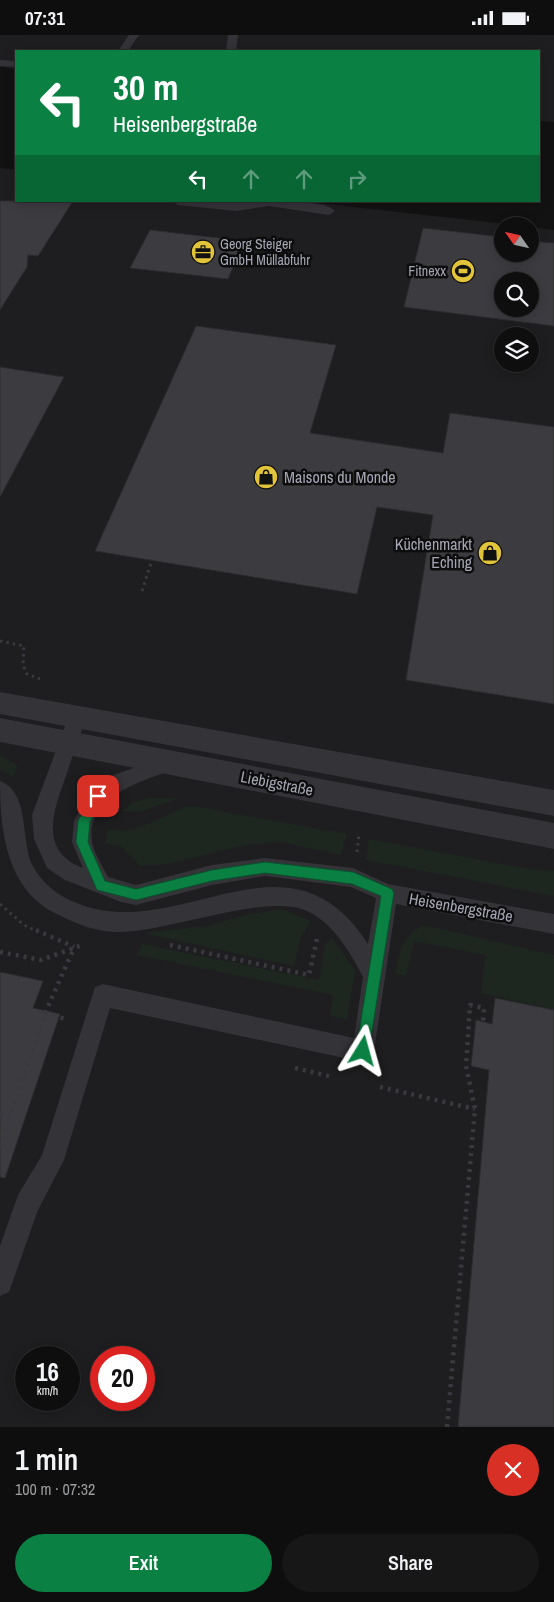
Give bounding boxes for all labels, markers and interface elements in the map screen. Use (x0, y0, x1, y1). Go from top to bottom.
text: 07:31 (25, 5, 65, 31)
text: 30 m (113, 64, 178, 111)
icon: left (30, 70, 95, 135)
text: Heisenbergstraße (113, 109, 257, 139)
icon: left (184, 165, 212, 193)
icon: ahead (237, 165, 265, 193)
icon: ahead (290, 165, 318, 193)
icon: right (343, 165, 371, 193)
north arrow (494, 217, 539, 263)
map controls (494, 217, 539, 372)
place label: Georg Steiger GmbH Müllabfuhr (220, 235, 310, 269)
office icon: Georg Steiger GmbH Müllabfuhr (190, 239, 216, 265)
sports icon: Fitnexx (450, 258, 476, 284)
place label: Fitnexx (408, 262, 446, 280)
button: search (494, 272, 539, 317)
button: layers (494, 327, 539, 372)
shop icon: Maisons du Monde (253, 464, 279, 490)
place label: Maisons du Monde (284, 466, 396, 488)
place label: Küchenmarkt Eching (395, 533, 473, 573)
shop icon: Küchenmarkt Eching (477, 540, 503, 566)
street label: Liebigstraße (239, 765, 315, 801)
pin (77, 775, 119, 817)
icon: arrive (84, 782, 112, 810)
street label: Heisenbergstraße (407, 887, 515, 927)
position arrow (336, 1024, 388, 1076)
speed limit sign: 20 (90, 1346, 155, 1411)
text: 16 (36, 1355, 59, 1389)
text: km/h (37, 1383, 58, 1399)
text: 1 min (15, 1439, 78, 1479)
button: close (487, 1444, 539, 1496)
text: 100 m · 07:32 (15, 1478, 95, 1500)
button: Exit (15, 1534, 272, 1592)
button: Share (282, 1534, 539, 1592)

